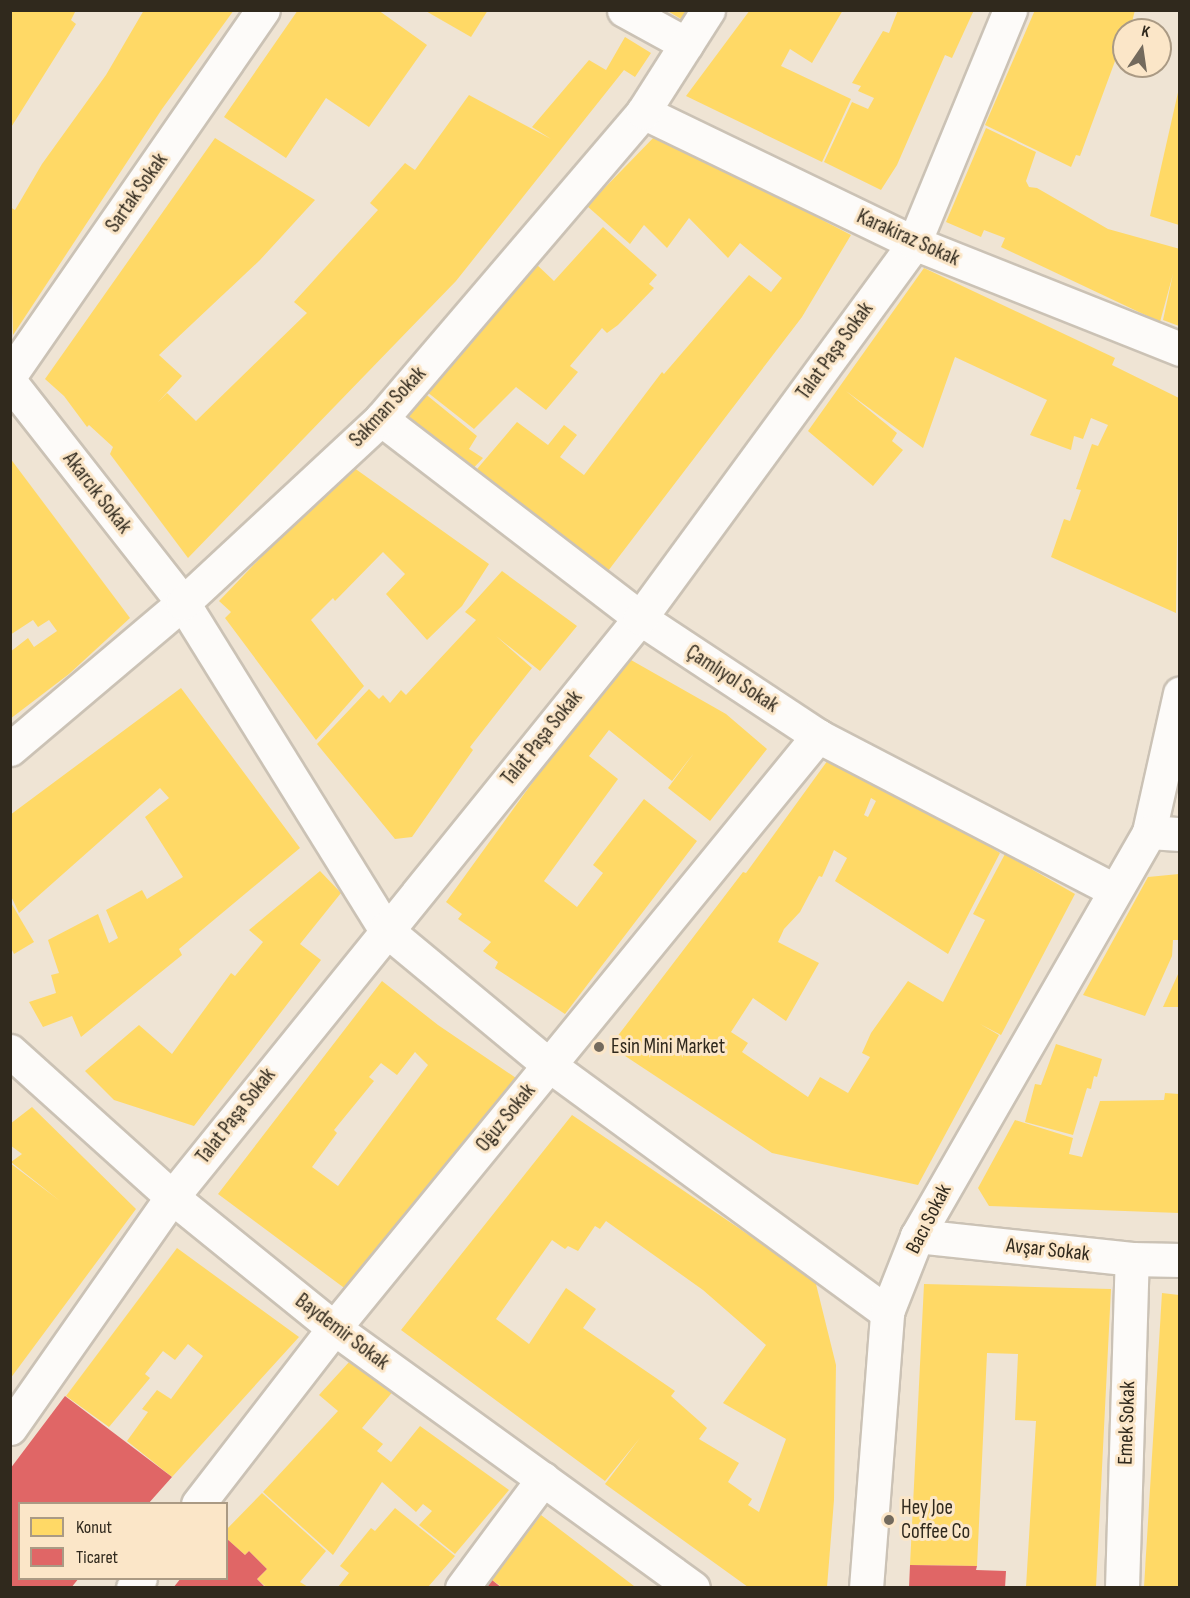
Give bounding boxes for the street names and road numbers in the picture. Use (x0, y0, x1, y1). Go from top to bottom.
street label: Sartak Sokak (101, 149, 173, 237)
street label: Karakiraz Sokak (853, 204, 963, 272)
street label: Talat Paşa Sokak (791, 297, 879, 405)
street label: Sakman Sokak (344, 362, 432, 452)
street label: Akarcık Sokak (57, 447, 137, 539)
street label: Çamlıyol Sokak (681, 640, 783, 718)
street label: Talat Paşa Sokak (496, 686, 588, 790)
street label: Talat Paşa Sokak (191, 1063, 281, 1169)
street label: Oğuz Sokak (471, 1079, 541, 1157)
street label: Bacı Sokak (901, 1180, 957, 1258)
street label: Avşar Sokak (1005, 1233, 1091, 1267)
street label: Baydemir Sokak (290, 1289, 394, 1375)
street label: Emek Sokak (1113, 1381, 1141, 1465)

